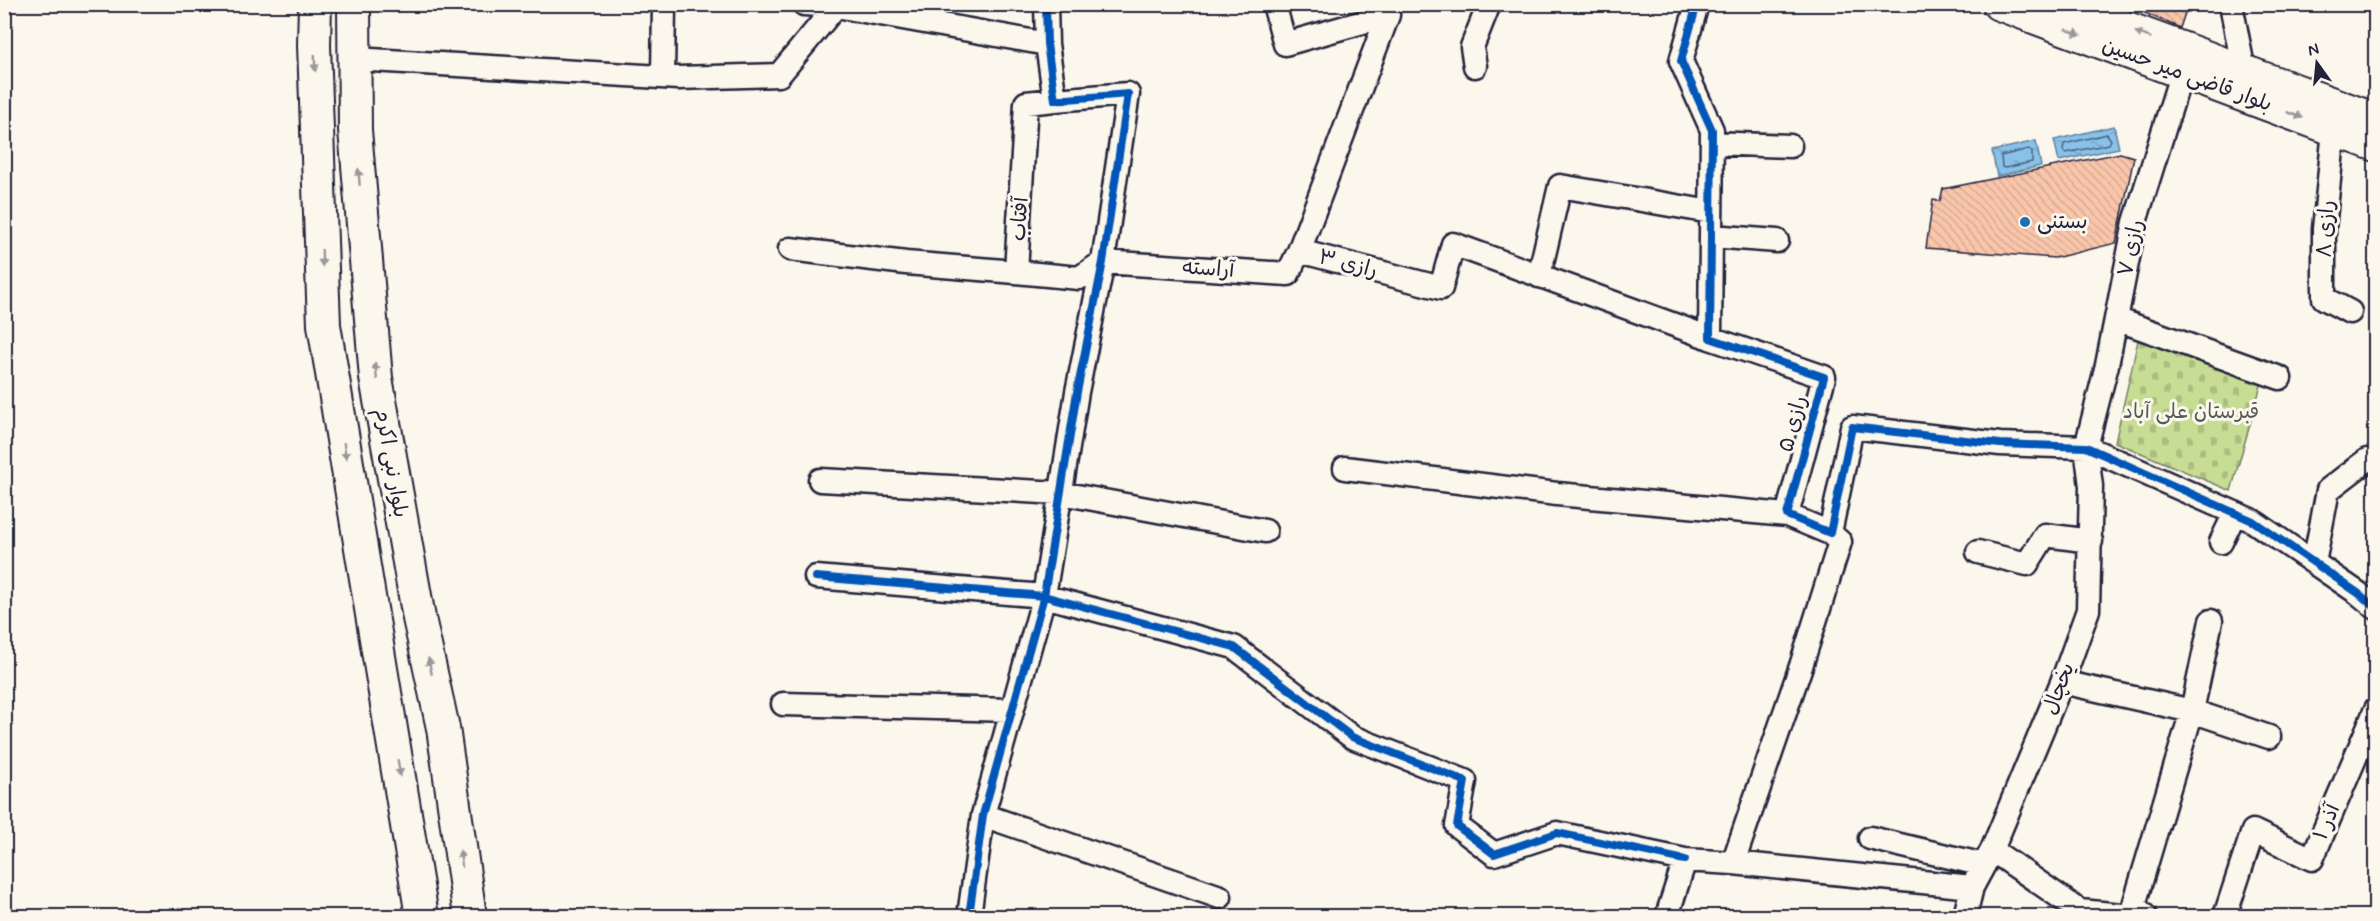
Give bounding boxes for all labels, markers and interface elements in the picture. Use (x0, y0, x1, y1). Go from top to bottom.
one-way arrow (2065, 28, 2083, 38)
one-way arrow (2134, 30, 2152, 39)
street label: بلوار قاضی میر حسین (2098, 31, 2276, 119)
north arrow (2287, 33, 2347, 93)
text: N (2306, 38, 2321, 61)
one-way arrow (310, 53, 319, 72)
one-way arrow (2287, 111, 2305, 121)
one-way arrow (354, 167, 364, 186)
street label: آفتاب (1004, 195, 1036, 242)
street label: رازی ۸ (2311, 200, 2341, 258)
place label: بستنی (2037, 208, 2088, 236)
marker: بستنی (2018, 215, 2032, 229)
street label: رازی ۷ (2111, 217, 2151, 279)
street label: رازی ۳ (1316, 243, 1380, 285)
one-way arrow (317, 248, 326, 267)
street label: آراسته (1181, 253, 1236, 285)
one-way arrow (371, 362, 381, 381)
street label: رازی ۵ (1772, 393, 1814, 455)
park label: قبرستان علی آباد (2123, 398, 2259, 426)
street label: بلوار نبی اکرم (367, 406, 414, 520)
one-way arrow (340, 442, 349, 461)
one-way arrow (424, 657, 434, 676)
street label: یخچال (2036, 659, 2082, 719)
one-way arrow (394, 758, 403, 777)
street label: آذر ۱ (2307, 799, 2347, 844)
one-way arrow (457, 849, 466, 868)

